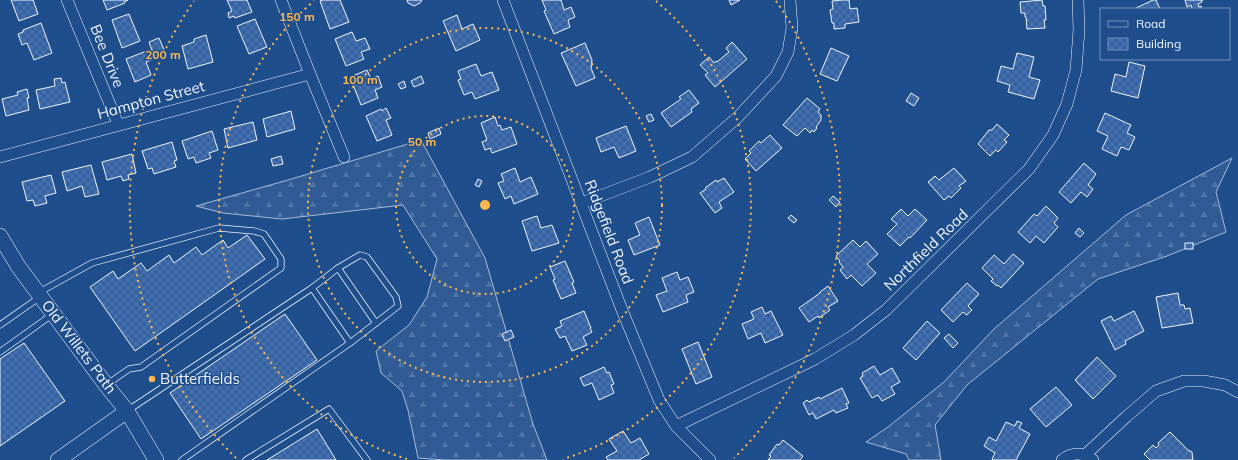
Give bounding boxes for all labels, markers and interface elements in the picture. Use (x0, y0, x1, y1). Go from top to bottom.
legend (1100, 8, 1230, 60)
text: 150 m (279, 9, 315, 24)
text: Road (1136, 16, 1165, 31)
street label: Bee Drive (86, 21, 129, 90)
text: Building (1136, 36, 1181, 51)
text: 200 m (145, 47, 181, 62)
text: 100 m (342, 72, 378, 87)
street label: Hampton Street (95, 76, 207, 123)
text: 50 m (408, 134, 436, 149)
street label: Ridgefield Road (581, 177, 638, 287)
centre of rings (478, 198, 492, 212)
street label: Northfield Road (880, 205, 972, 295)
street label: Old Willets Path (38, 296, 121, 397)
place label: Butterfields (160, 369, 240, 388)
marker: Butterfields (147, 374, 157, 384)

